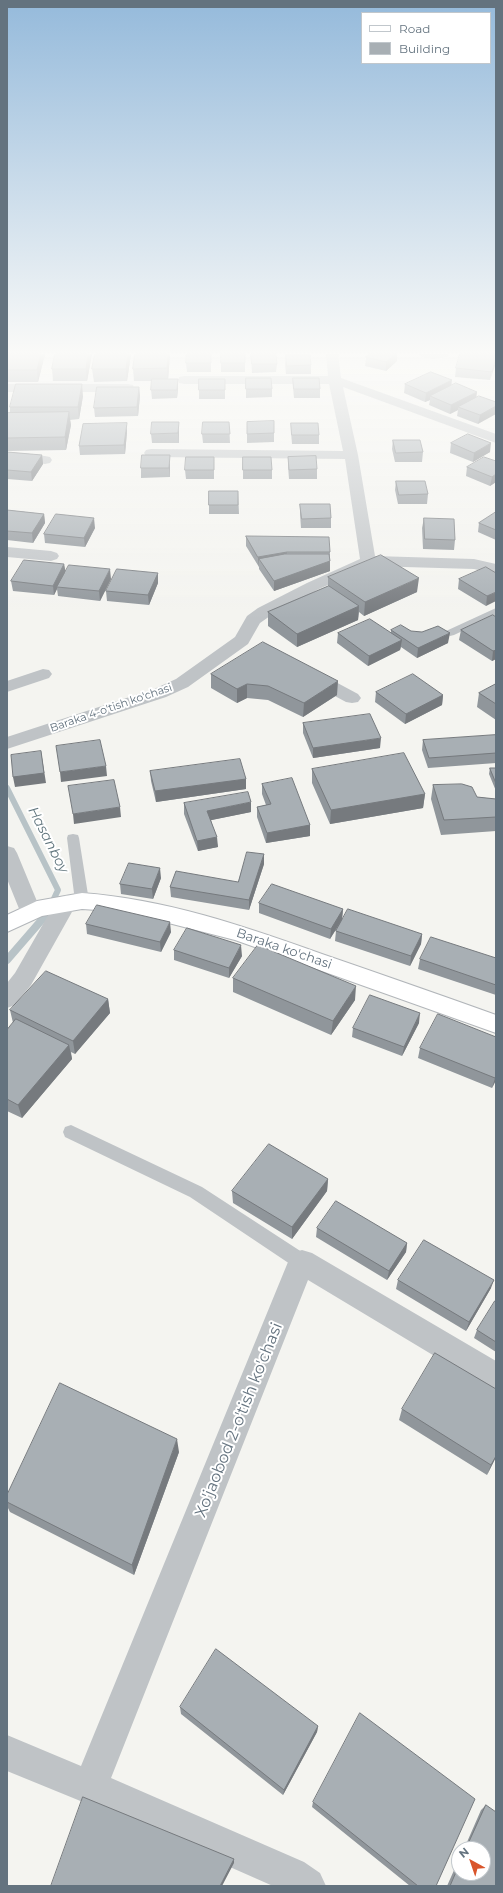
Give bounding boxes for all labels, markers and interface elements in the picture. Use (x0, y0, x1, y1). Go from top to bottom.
legend (361, 12, 491, 64)
text: Road (399, 21, 430, 36)
text: Building (399, 41, 450, 56)
street label: Baraka 4-o'tish ko'chasi (48, 681, 174, 735)
water label: Hasanboy (24, 804, 72, 876)
street label: Baraka ko'chasi (234, 925, 334, 973)
street label: Xo'jaobod 2-o'tish ko'chasi (191, 1320, 287, 1520)
north arrow (451, 1841, 491, 1881)
text: N (456, 1844, 472, 1861)

